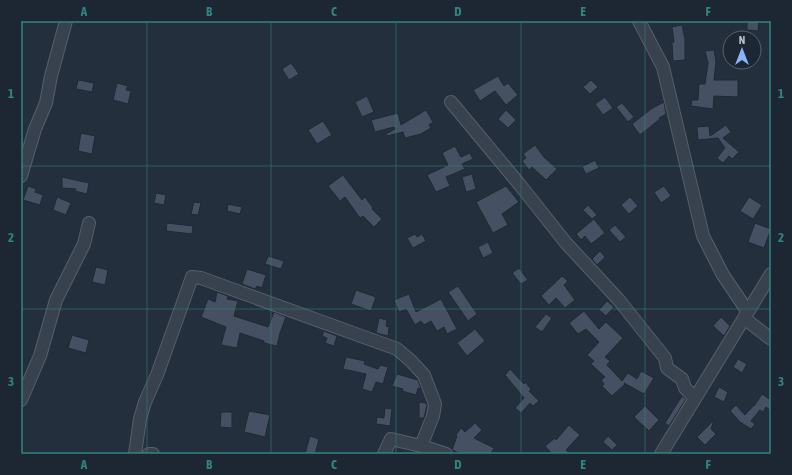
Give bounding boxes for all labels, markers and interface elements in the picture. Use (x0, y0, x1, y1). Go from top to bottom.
text: A (80, 4, 88, 19)
text: B (206, 4, 213, 19)
text: C (331, 4, 337, 19)
text: D (454, 4, 462, 19)
text: E (580, 4, 586, 19)
text: F (705, 4, 711, 19)
north arrow (722, 30, 762, 70)
text: N (739, 34, 745, 46)
text: 1 (8, 86, 14, 101)
text: 1 (778, 86, 784, 101)
text: 2 (8, 230, 14, 245)
text: 2 (778, 230, 784, 245)
text: 3 (8, 374, 14, 389)
text: 3 (778, 374, 784, 389)
text: A (80, 457, 88, 472)
text: B (206, 457, 213, 472)
text: C (331, 457, 337, 472)
text: D (454, 457, 462, 472)
text: E (580, 457, 586, 472)
text: F (705, 457, 711, 472)

